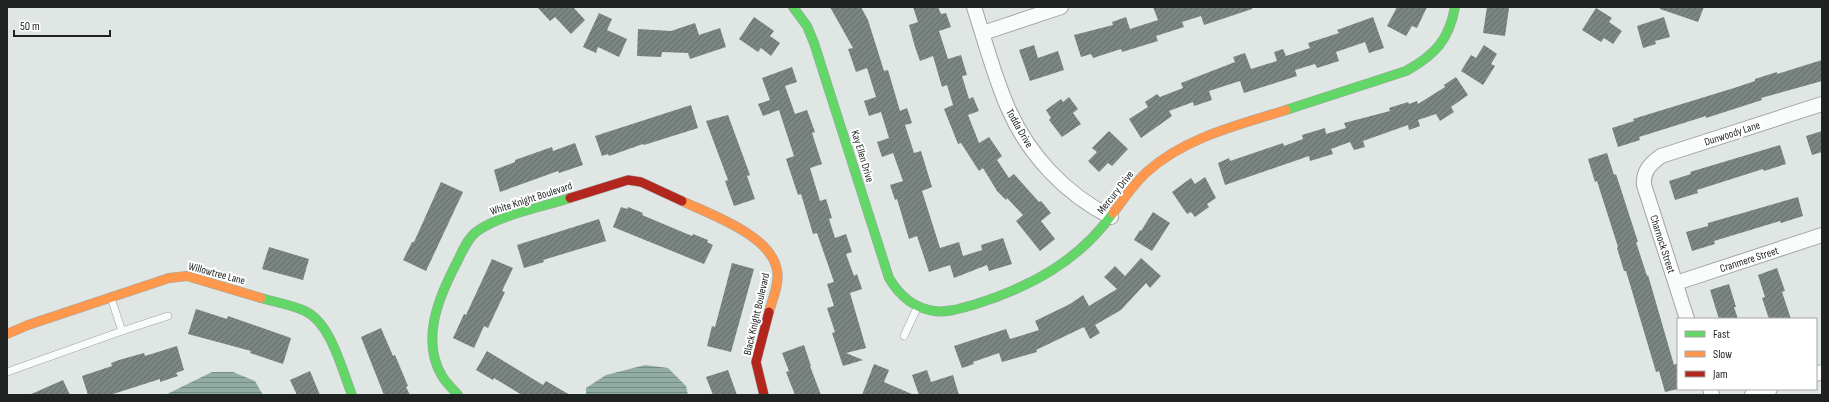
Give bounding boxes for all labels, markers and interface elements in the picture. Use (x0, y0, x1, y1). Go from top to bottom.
scale bar (14, 12, 110, 38)
text: 50 m (20, 19, 40, 34)
street label: Todda Drive (1003, 107, 1036, 150)
street label: Dunwoody Lane (1703, 118, 1762, 149)
street label: Kay Ellen Drive (848, 129, 877, 184)
street label: Mercury Drive (1094, 168, 1136, 217)
street label: White Knight Boulevard (488, 179, 574, 218)
street label: Charnock Street (1647, 213, 1678, 275)
street label: Cranmere Street (1718, 244, 1781, 275)
street label: Willowtree Lane (187, 260, 247, 287)
street label: Black Knight Boulevard (741, 271, 772, 356)
legend (1677, 318, 1817, 390)
text: Fast (1713, 327, 1730, 342)
text: Slow (1713, 347, 1732, 362)
text: Jam (1712, 367, 1728, 382)

